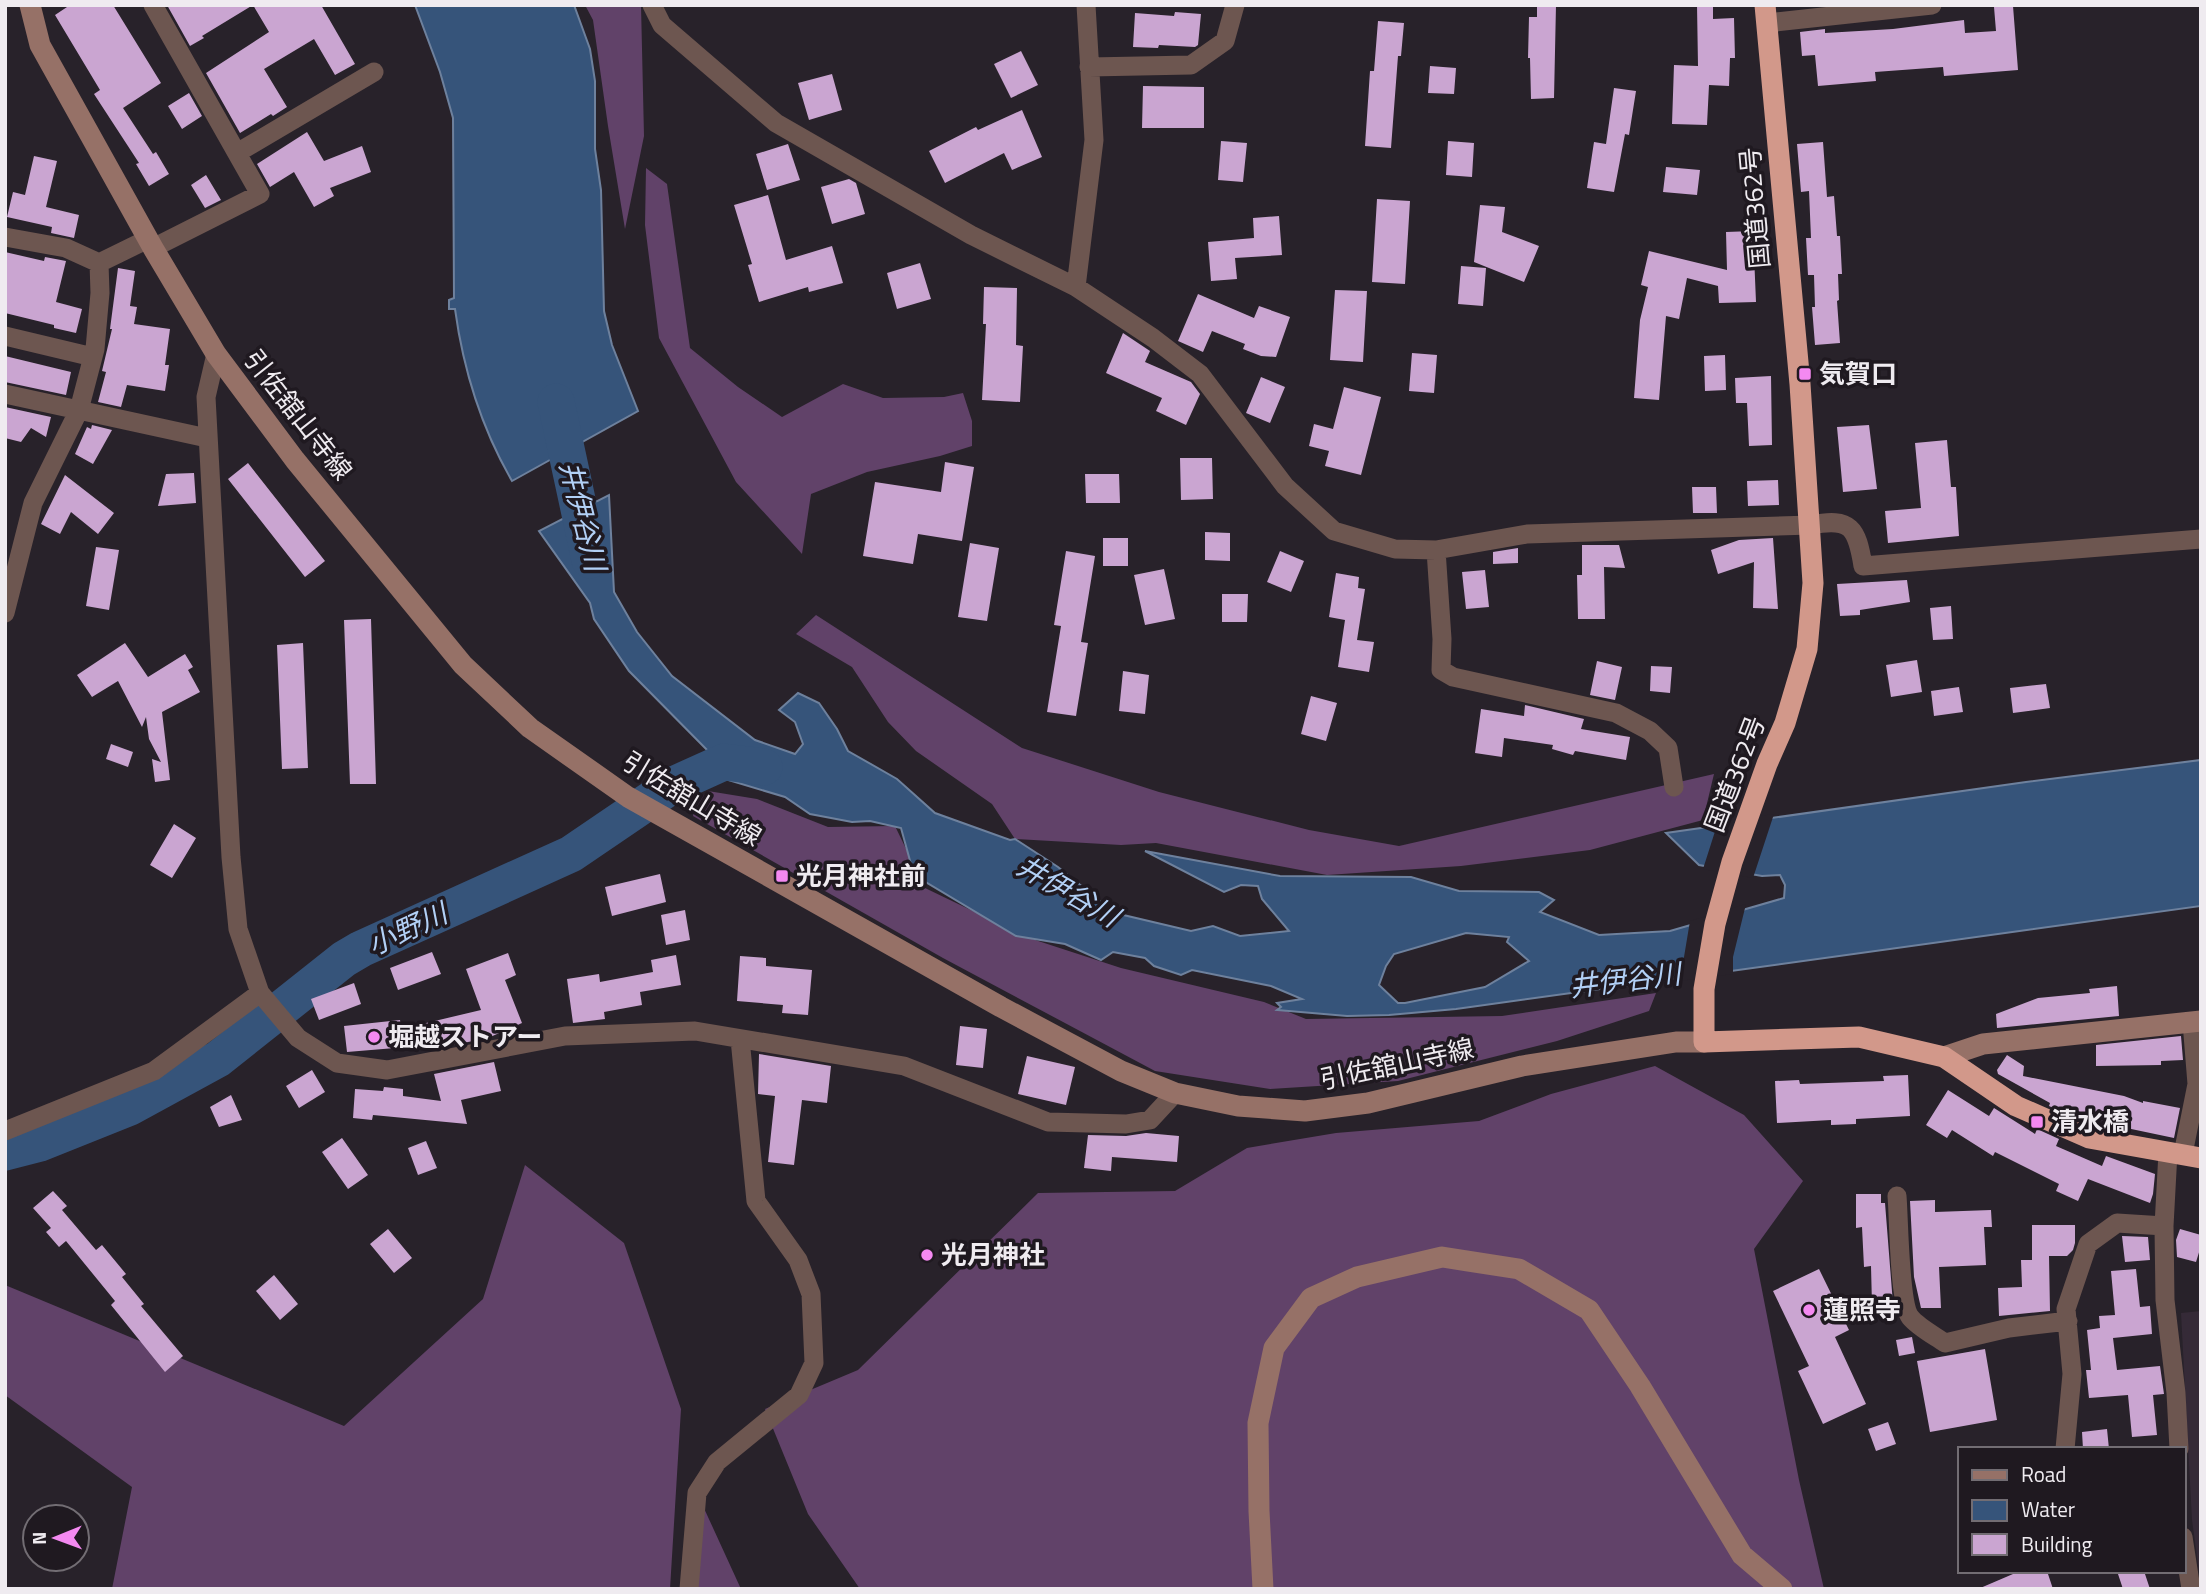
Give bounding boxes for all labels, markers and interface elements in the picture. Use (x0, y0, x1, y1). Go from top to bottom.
street label: 国道362号 (1730, 146, 1779, 270)
street label: 引佐舘山寺線 (235, 341, 362, 488)
place label: 気賀口 (1819, 354, 1897, 393)
marker: 気賀口 (1797, 366, 1813, 382)
water label: 井伊谷川 (549, 456, 619, 578)
street label: 国道362号 (1695, 710, 1775, 838)
street label: 引佐舘山寺線 (615, 742, 769, 855)
water label: 井伊谷川 (1009, 844, 1130, 939)
place label: 光月神社前 (796, 856, 926, 895)
marker: 光月神社前 (774, 868, 790, 884)
water label: 小野川 (360, 890, 457, 966)
water label: 井伊谷川 (1567, 951, 1686, 1008)
place label: 堀越ストアー (388, 1017, 542, 1056)
street label: 引佐舘山寺線 (1317, 1028, 1477, 1099)
marker: 堀越ストアー (366, 1029, 382, 1045)
place label: 清水橋 (2051, 1102, 2129, 1141)
marker: 清水橋 (2029, 1114, 2045, 1130)
place label: 光月神社 (941, 1235, 1045, 1274)
marker: 光月神社 (919, 1247, 935, 1263)
place label: 蓮照寺 (1823, 1290, 1901, 1329)
marker: 蓮照寺 (1801, 1302, 1817, 1318)
legend (1958, 1447, 2185, 1573)
text: Road (2021, 1458, 2066, 1490)
text: Water (2021, 1493, 2075, 1525)
north arrow (21, 1503, 91, 1573)
text: Building (2021, 1528, 2093, 1560)
text: N (24, 1531, 53, 1545)

